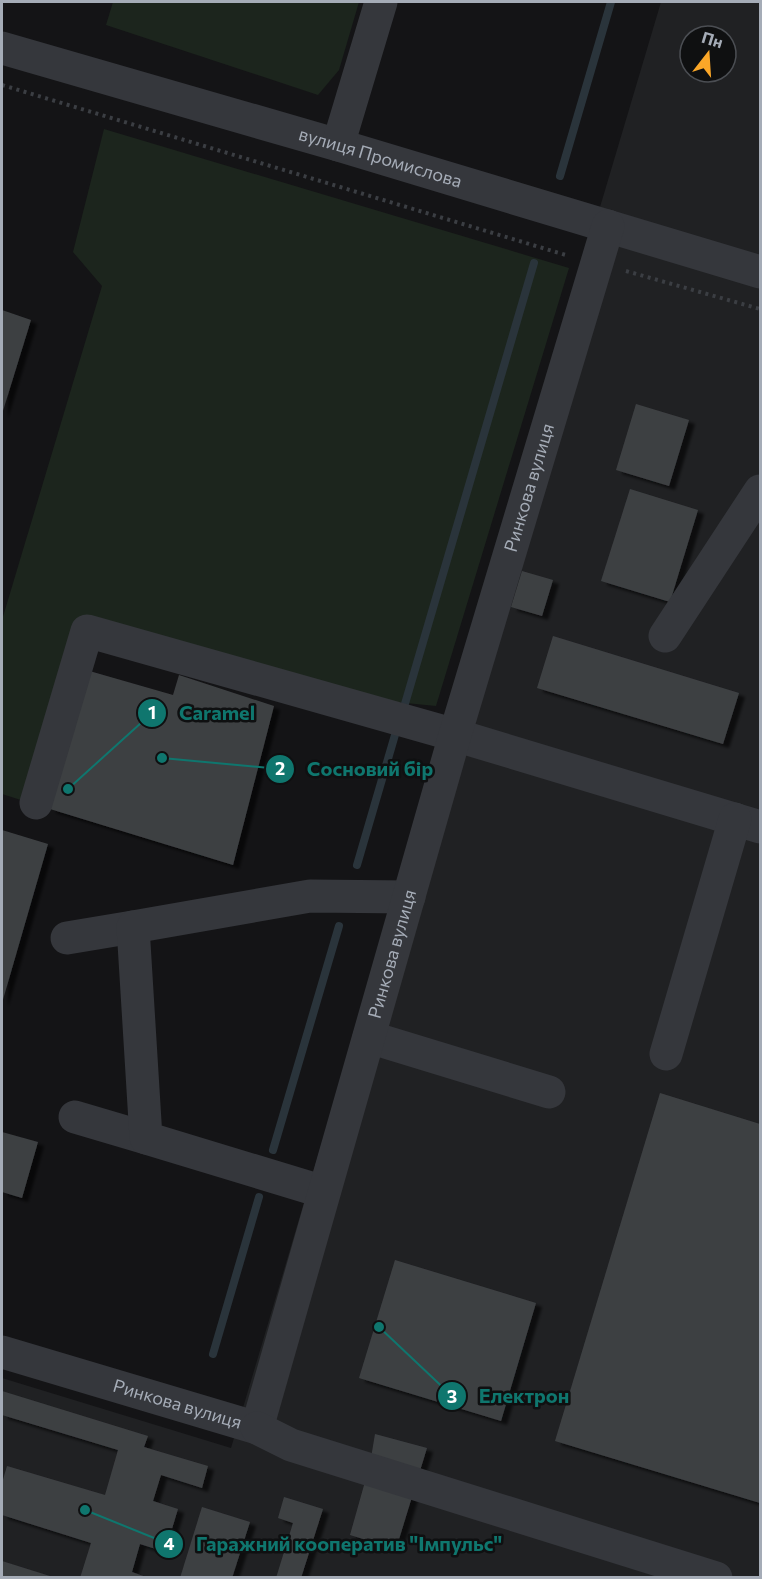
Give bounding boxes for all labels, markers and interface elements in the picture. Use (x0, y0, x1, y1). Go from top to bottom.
north arrow (678, 24, 738, 84)
text: Пн (700, 27, 725, 51)
street label: вулиця Промислова (297, 122, 465, 192)
street label: Ринкова вулиця (499, 421, 558, 554)
callout: Caramel (137, 694, 267, 732)
text: Caramel (179, 700, 255, 724)
text: 1 (148, 701, 156, 723)
callout: Сосновий бір (265, 750, 445, 788)
text: Сосновий бір (307, 756, 433, 780)
text: 2 (275, 757, 285, 779)
street label: Ринкова вулиця (363, 887, 420, 1021)
street label: Ринкова вулиця (111, 1374, 245, 1433)
callout: Електрон (437, 1377, 582, 1415)
text: Електрон (479, 1383, 569, 1407)
text: 3 (447, 1385, 457, 1407)
callout: Гаражний кооператив "Імпульс" (154, 1525, 514, 1563)
text: Гаражний кооператив "Імпульс" (196, 1531, 502, 1555)
text: 4 (163, 1532, 175, 1554)

